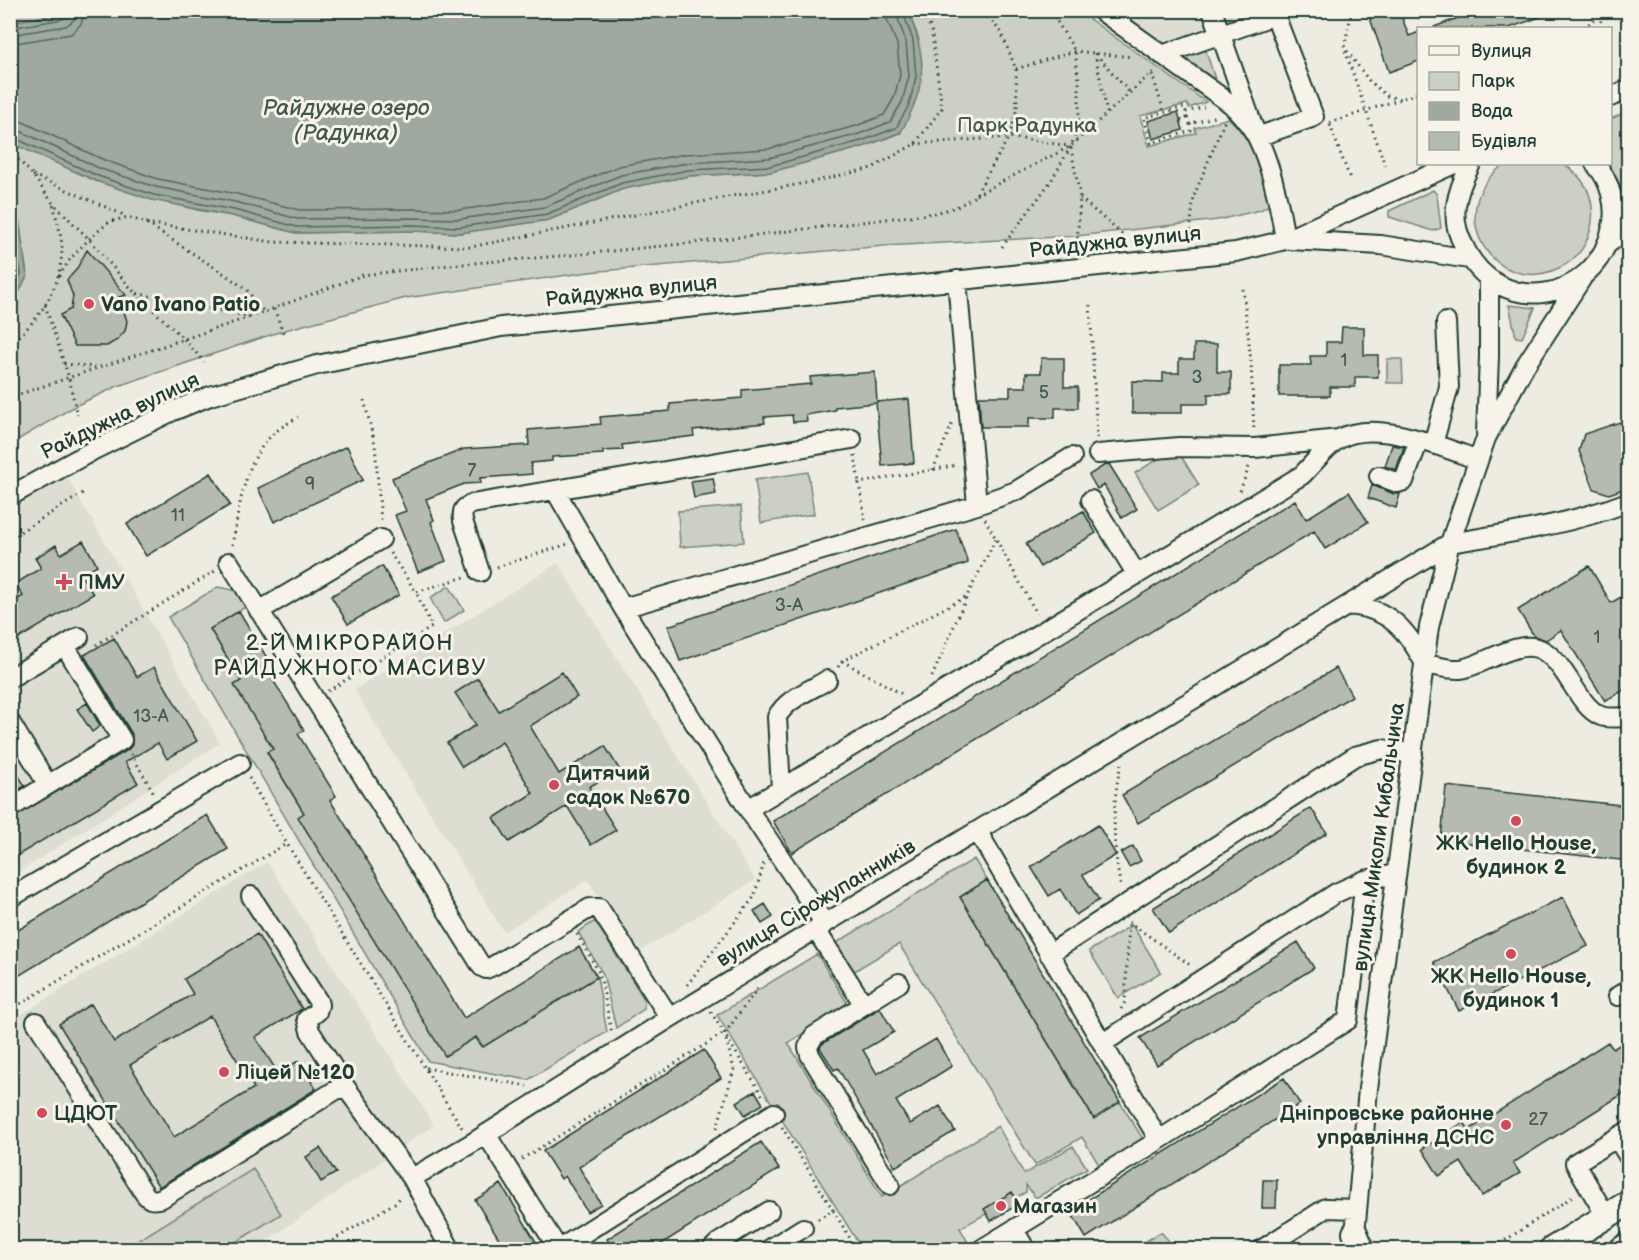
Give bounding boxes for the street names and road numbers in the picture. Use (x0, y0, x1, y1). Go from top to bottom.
street label: Райдужна вулиця (1028, 221, 1202, 263)
street label: Райдужна вулиця (544, 270, 718, 312)
street label: Райдужна вулиця (37, 367, 203, 465)
street label: вулиця Миколи Кибальчича (1348, 700, 1410, 973)
street label: вулиця Сірожупанників (712, 834, 920, 972)

